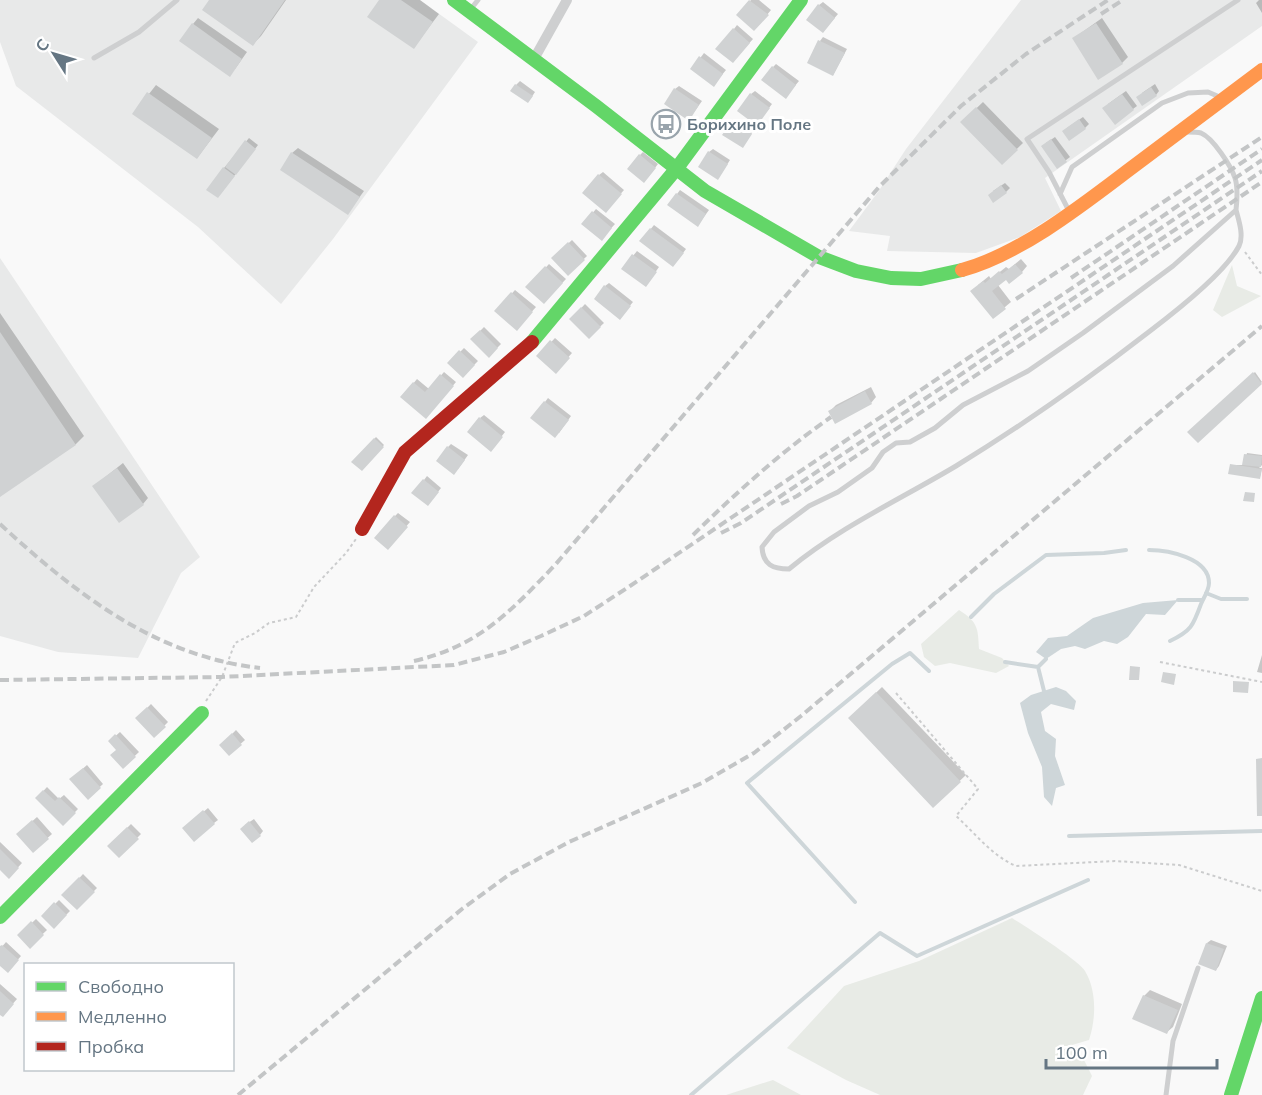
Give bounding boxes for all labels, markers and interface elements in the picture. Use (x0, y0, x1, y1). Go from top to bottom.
north arrow (24, 24, 84, 84)
text: С (31, 35, 53, 55)
bus stop icon: Борихино Поле (650, 108, 682, 140)
place label: Борихино Поле (687, 114, 811, 134)
legend (24, 963, 234, 1071)
text: Свободно (78, 975, 164, 998)
text: Медленно (78, 1005, 167, 1028)
scale bar (1046, 1032, 1217, 1070)
text: Пробка (78, 1035, 144, 1058)
text: 100 m (1055, 1041, 1108, 1064)

